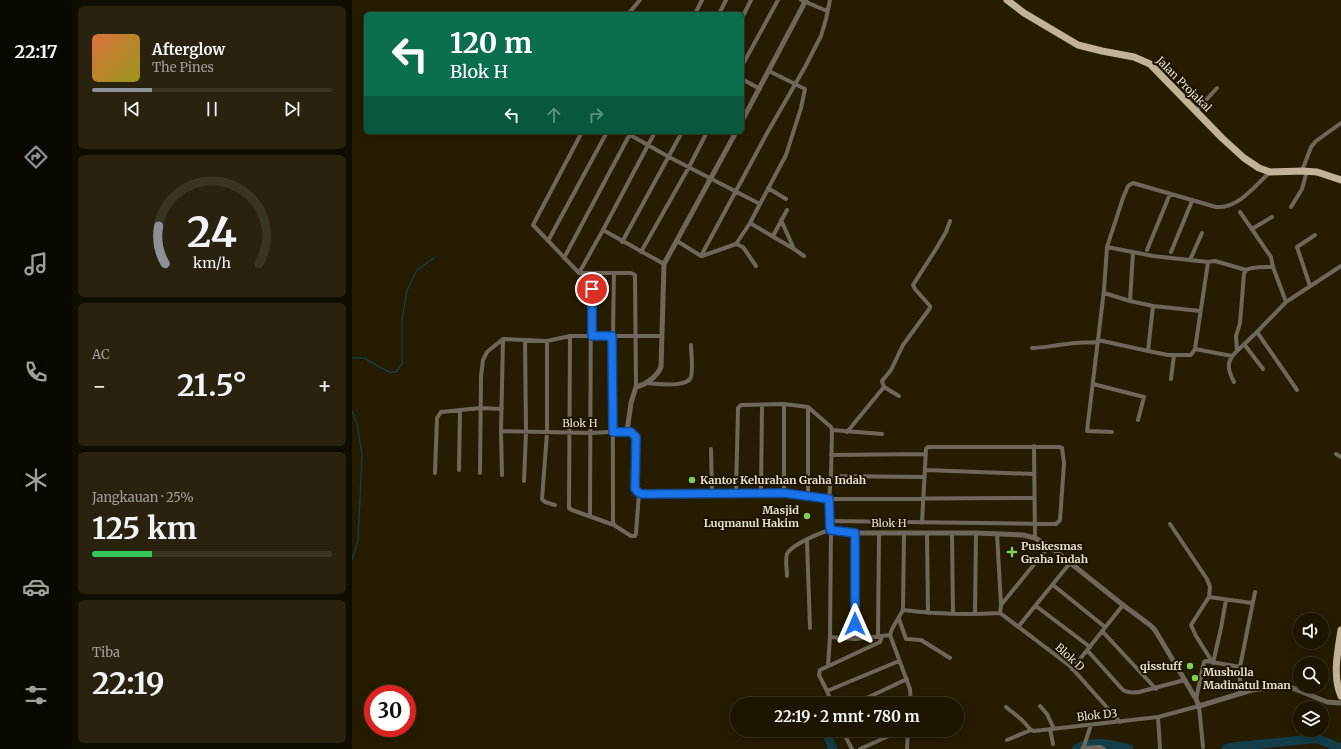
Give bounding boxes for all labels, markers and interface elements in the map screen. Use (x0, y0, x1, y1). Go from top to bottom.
text: 120 m (450, 25, 532, 61)
icon: left (384, 28, 436, 80)
text: 22:17 (15, 40, 57, 63)
text: Afterglow (152, 40, 225, 59)
street label: Jalan Projakal (1153, 53, 1215, 115)
text: The Pines (152, 59, 214, 76)
text: Blok H (450, 60, 508, 83)
icon: previous (121, 98, 143, 120)
icon: pause (201, 98, 223, 120)
icon: next (281, 98, 303, 120)
icon: left (501, 104, 523, 126)
icon: ahead (543, 104, 565, 126)
icon: right (585, 104, 607, 126)
icon: directions (22, 143, 50, 171)
text: 24 (187, 206, 237, 258)
icon: music (22, 250, 50, 278)
text: km/h (193, 253, 231, 271)
pin (575, 272, 609, 306)
icon: arrive (581, 278, 603, 300)
text: AC (92, 346, 109, 363)
icon: phone (22, 358, 50, 386)
text: 21.5° (177, 366, 247, 404)
text: − (92, 372, 107, 400)
text: + (317, 372, 332, 400)
street label: Blok H (562, 416, 598, 430)
icon: climate (22, 466, 50, 494)
place label: Kantor Kelurahan Graha Indah (700, 473, 867, 487)
marker: Kantor Kelurahan Graha Indah (687, 475, 697, 485)
text: Jangkauan · 25% (92, 489, 194, 506)
place label: Masjid Luqmanul Hakim (704, 503, 799, 530)
text: 125 km (92, 509, 197, 547)
marker: Masjid Luqmanul Hakim (802, 511, 812, 521)
street label: Blok H (871, 516, 907, 530)
place label: Puskesmas Graha Indah (1021, 539, 1089, 566)
marker: Puskesmas Graha Indah (1006, 546, 1018, 558)
icon: car (22, 573, 50, 601)
position arrow (834, 603, 876, 645)
map controls (1293, 613, 1329, 737)
button: sound (1293, 613, 1329, 649)
street label: Blok D (1052, 640, 1088, 674)
text: Tiba (92, 644, 120, 661)
button: search (1293, 657, 1329, 693)
place label: qisstuff (1140, 659, 1183, 673)
marker: qisstuff (1185, 661, 1195, 671)
text: 22:19 (92, 664, 164, 702)
place label: Musholla Madinatul Iman (1203, 665, 1291, 692)
marker: Musholla Madinatul Iman (1190, 673, 1200, 683)
icon: filters (22, 681, 50, 709)
speed limit sign: 30 (364, 685, 416, 737)
button: layers (1293, 701, 1329, 737)
street label: Blok D3 (1076, 706, 1118, 724)
text: 22:19 · 2 mnt · 780 m (774, 707, 920, 726)

